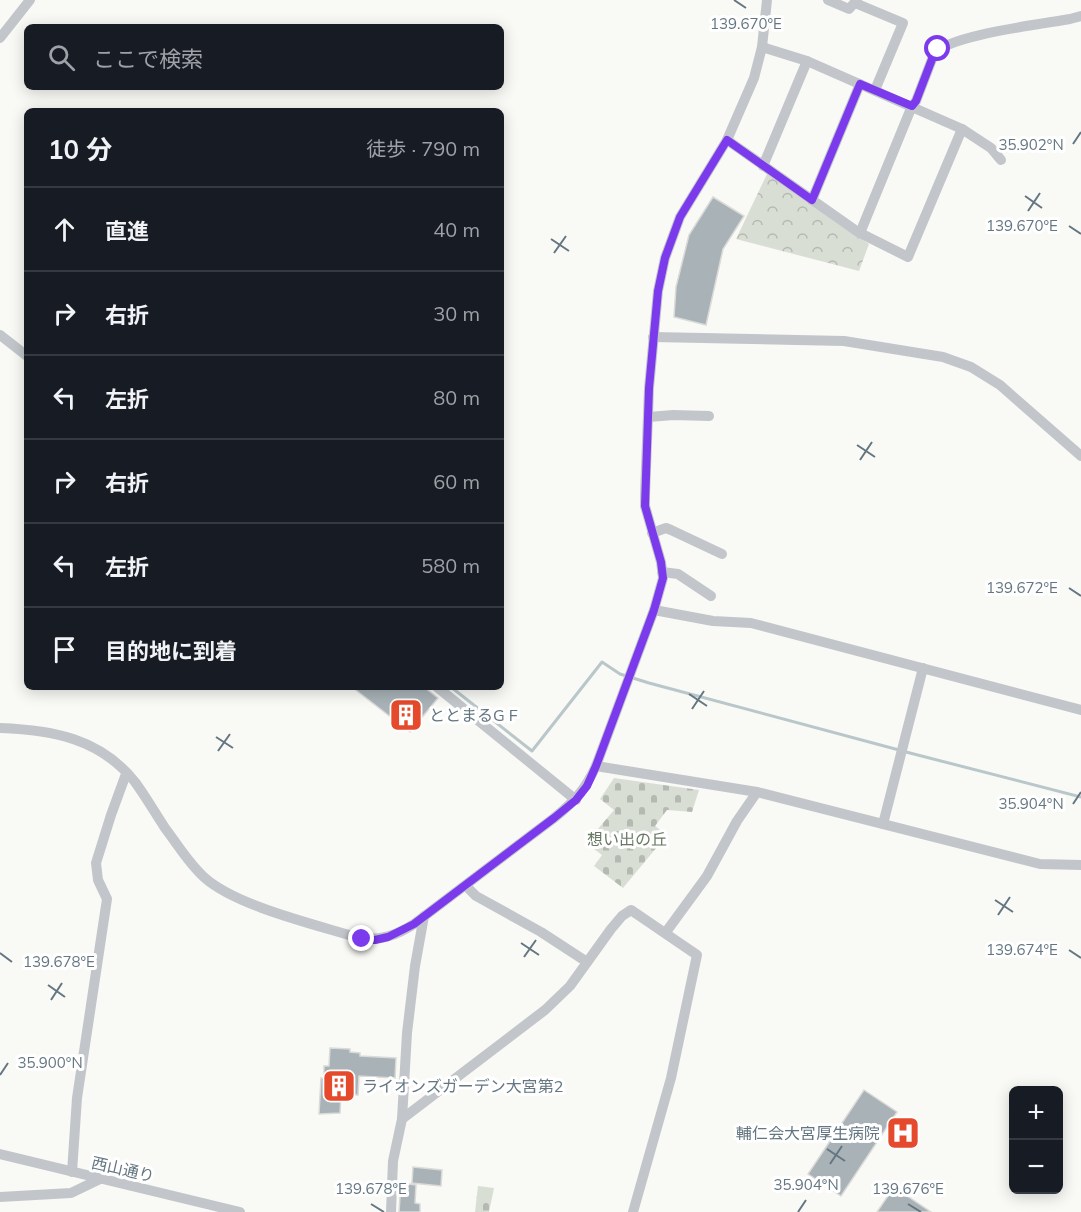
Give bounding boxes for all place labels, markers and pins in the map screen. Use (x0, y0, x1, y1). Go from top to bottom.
building icon: ととまるG F (388, 697, 424, 733)
place label: ととまるG F (429, 705, 518, 725)
building icon: ライオンズガーデン大宮第2 (321, 1068, 357, 1104)
place label: ライオンズガーデン大宮第2 (362, 1076, 563, 1096)
hospital icon: 輔仁会大宮厚生病院 (885, 1115, 921, 1151)
place label: 輔仁会大宮厚生病院 (736, 1123, 880, 1143)

